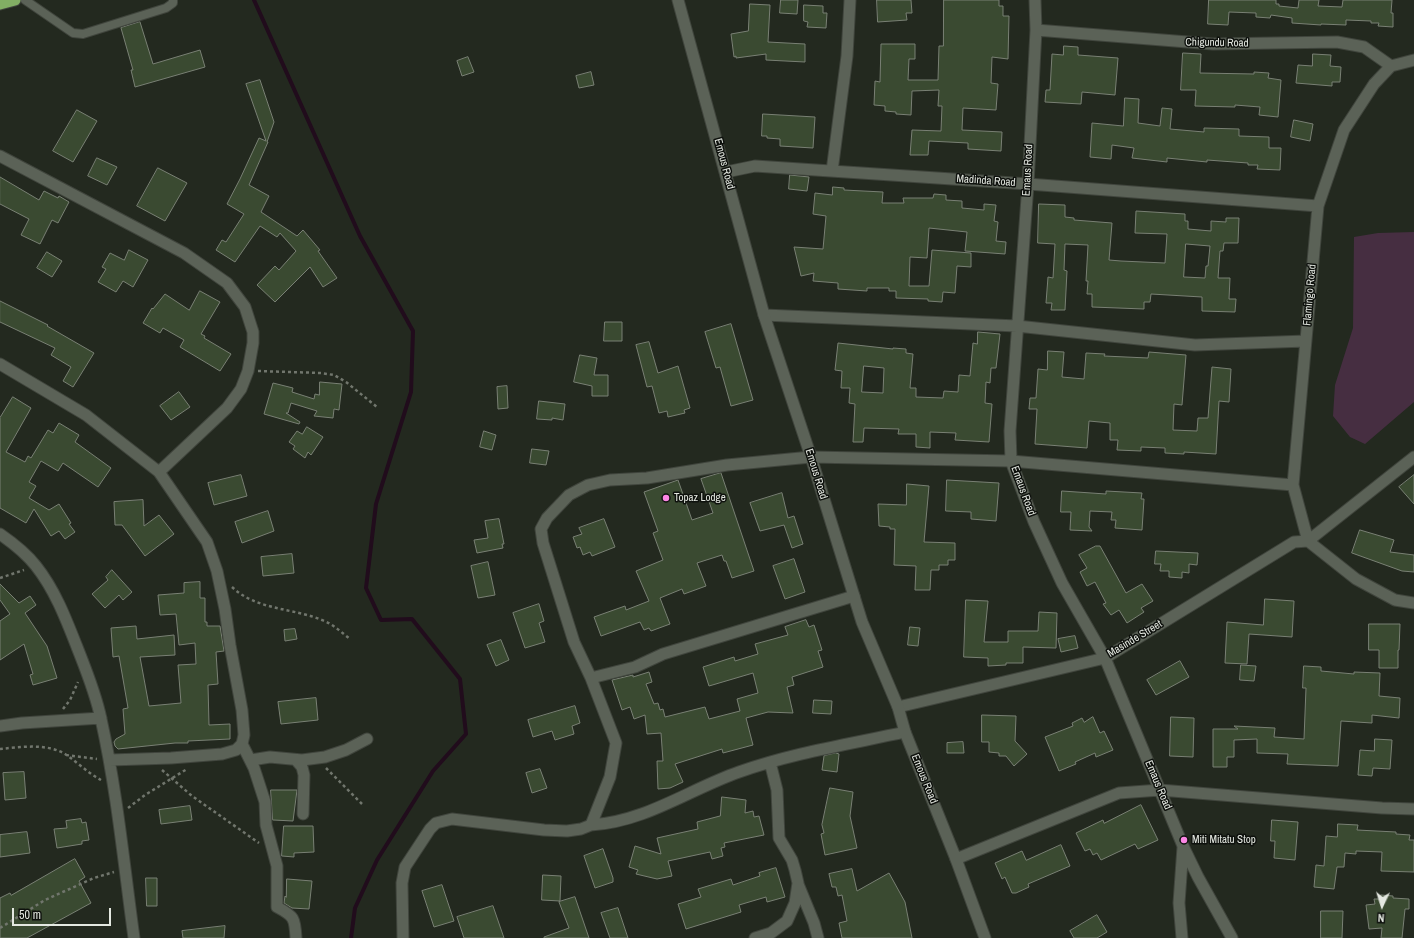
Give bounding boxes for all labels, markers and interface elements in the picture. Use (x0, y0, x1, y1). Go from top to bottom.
street label: Chigundu Road (1185, 36, 1249, 50)
street label: Emous Road (711, 137, 737, 191)
street label: Emaus Road (1020, 144, 1036, 196)
street label: Madinda Road (956, 172, 1016, 190)
street label: Flamingo Road (1301, 264, 1319, 326)
street label: Emous Road (802, 447, 830, 501)
street label: Emaus Road (1008, 464, 1038, 518)
place label: Topaz Lodge (674, 491, 726, 505)
marker: Topaz Lodge (661, 493, 671, 503)
street label: Masinde Street (1105, 618, 1165, 660)
street label: Emous Road (908, 752, 940, 806)
street label: Emaus Road (1142, 758, 1174, 812)
place label: Miti Mitatu Stop (1192, 833, 1256, 847)
marker: Miti Mitatu Stop (1179, 835, 1189, 845)
north arrow (1362, 886, 1402, 926)
scale bar (14, 900, 113, 926)
text: 50 m (19, 907, 41, 923)
text: N (1377, 911, 1385, 925)

